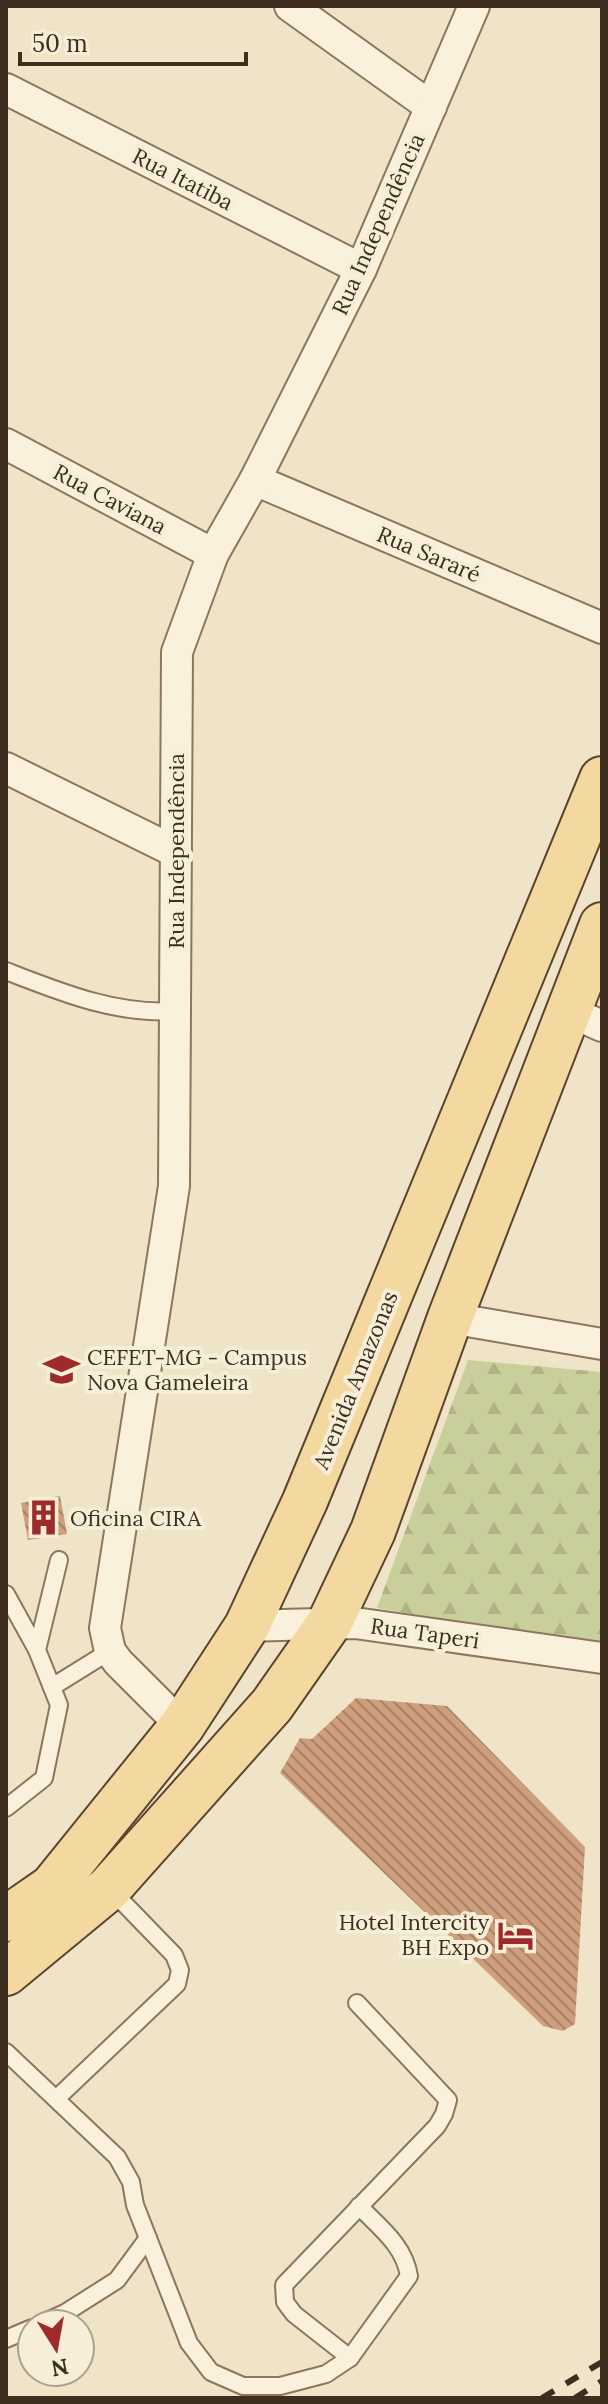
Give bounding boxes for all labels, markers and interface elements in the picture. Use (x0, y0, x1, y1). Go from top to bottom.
scale bar (20, 16, 246, 66)
text: 50 m (32, 28, 88, 59)
street label: Rua Independência (325, 129, 431, 319)
street label: Rua Itatiba (128, 142, 238, 216)
street label: Rua Caviana (49, 458, 171, 540)
street label: Rua Sararé (373, 520, 485, 588)
street label: Rua Independência (162, 753, 190, 949)
street label: Avenida Amazonas (306, 1287, 404, 1474)
place label: CEFET-MG - Campus Nova Gameleira (87, 1343, 307, 1396)
school or university icon: CEFET-MG - Campus Nova Gameleira (42, 1351, 80, 1389)
building icon: Oficina CIRA (25, 1499, 63, 1537)
place label: Oficina CIRA (70, 1504, 202, 1532)
street label: Rua Taperi (369, 1611, 481, 1655)
place label: Hotel Intercity BH Expo (339, 1908, 489, 1961)
hotel icon: Hotel Intercity BH Expo (496, 1916, 534, 1954)
north arrow (16, 2308, 96, 2388)
text: N (49, 2352, 71, 2383)

